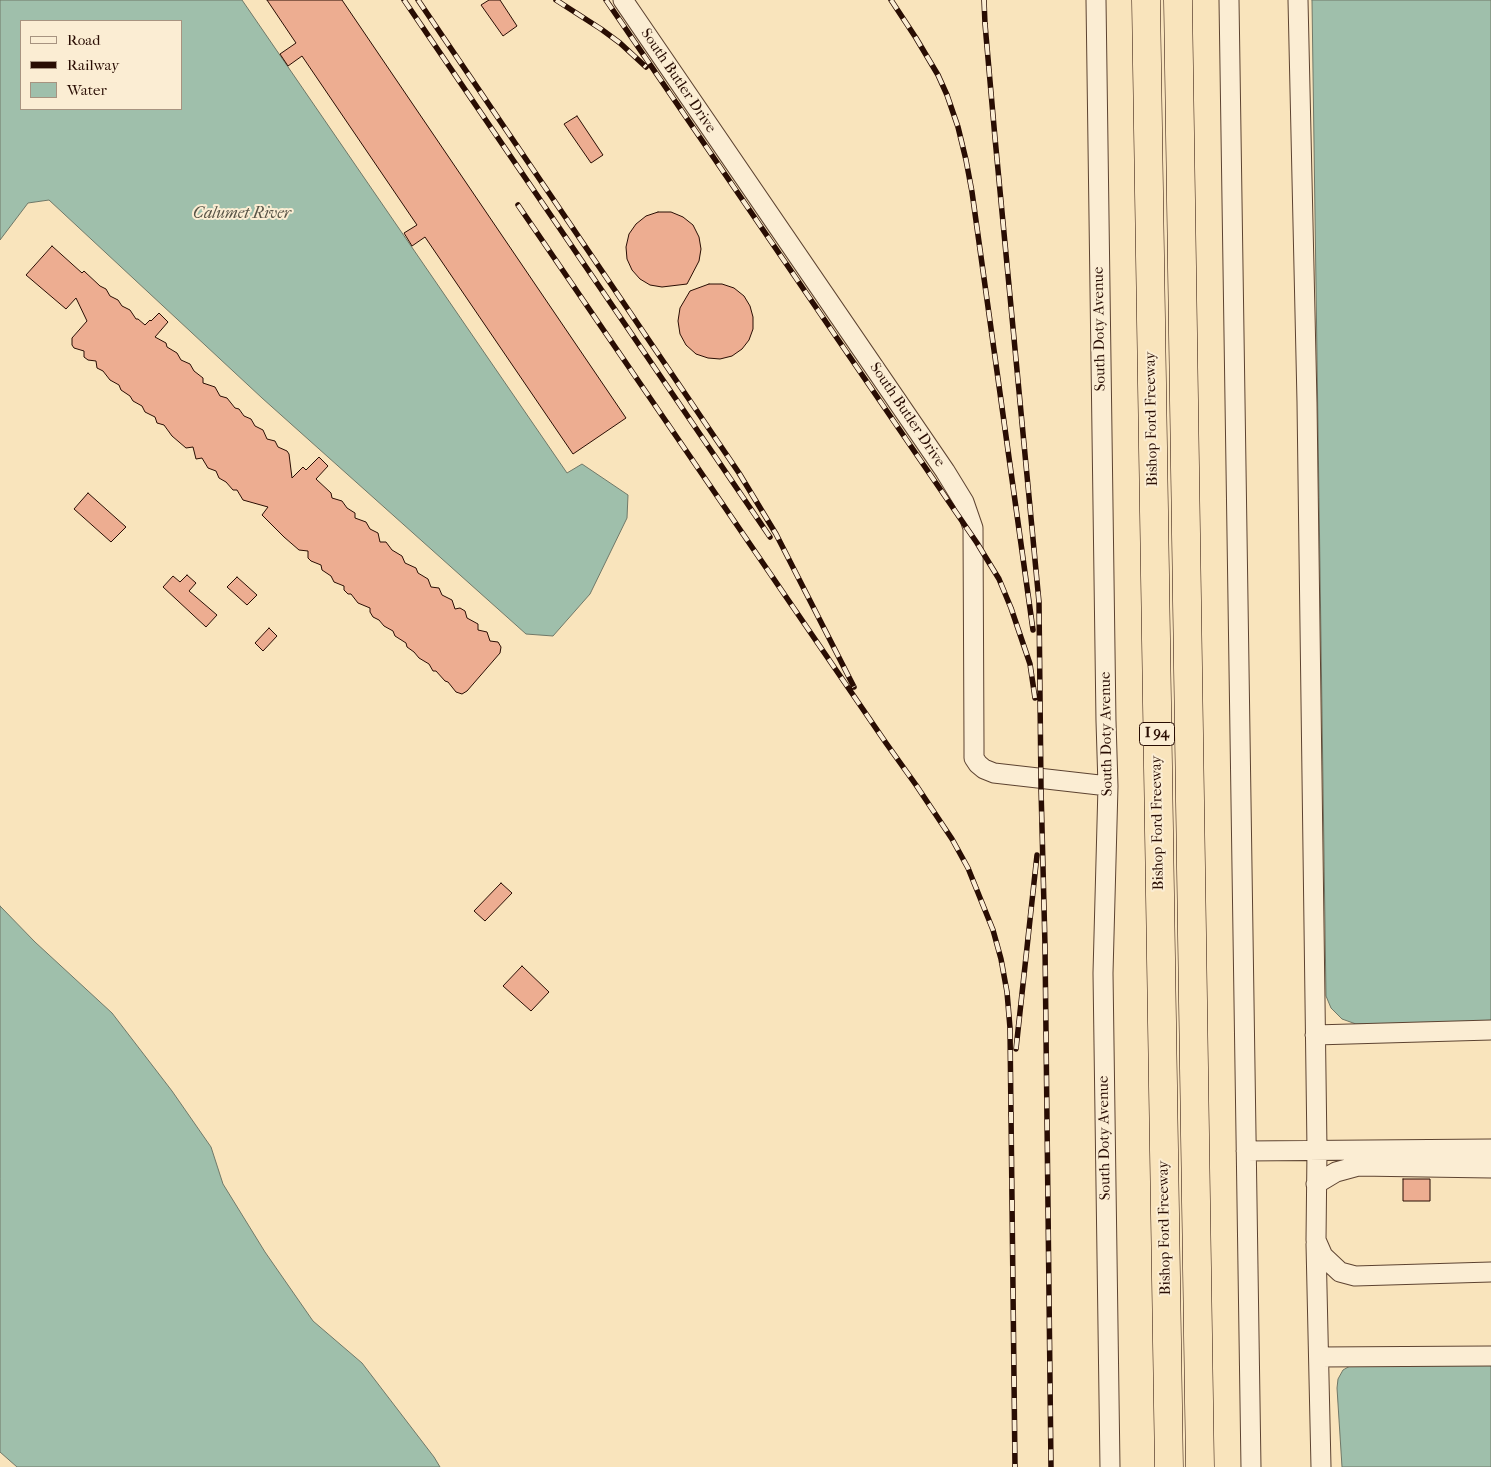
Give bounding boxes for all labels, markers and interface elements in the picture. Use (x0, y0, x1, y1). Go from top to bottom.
legend (20, 20, 182, 110)
street label: South Butler Drive (636, 25, 720, 137)
text: Road (67, 31, 100, 49)
text: Railway (67, 56, 119, 74)
text: Water (67, 81, 107, 99)
water label: Calumet River (193, 204, 291, 224)
street label: South Doty Avenue (1090, 267, 1110, 391)
street label: Bishop Ford Freeway (1142, 351, 1162, 487)
street label: South Butler Drive (865, 359, 949, 471)
street label: South Doty Avenue (1097, 672, 1117, 796)
road number: I 94 (1140, 722, 1174, 746)
street label: Bishop Ford Freeway (1148, 755, 1168, 891)
street label: South Doty Avenue (1095, 1076, 1115, 1200)
street label: Bishop Ford Freeway (1155, 1160, 1175, 1296)

